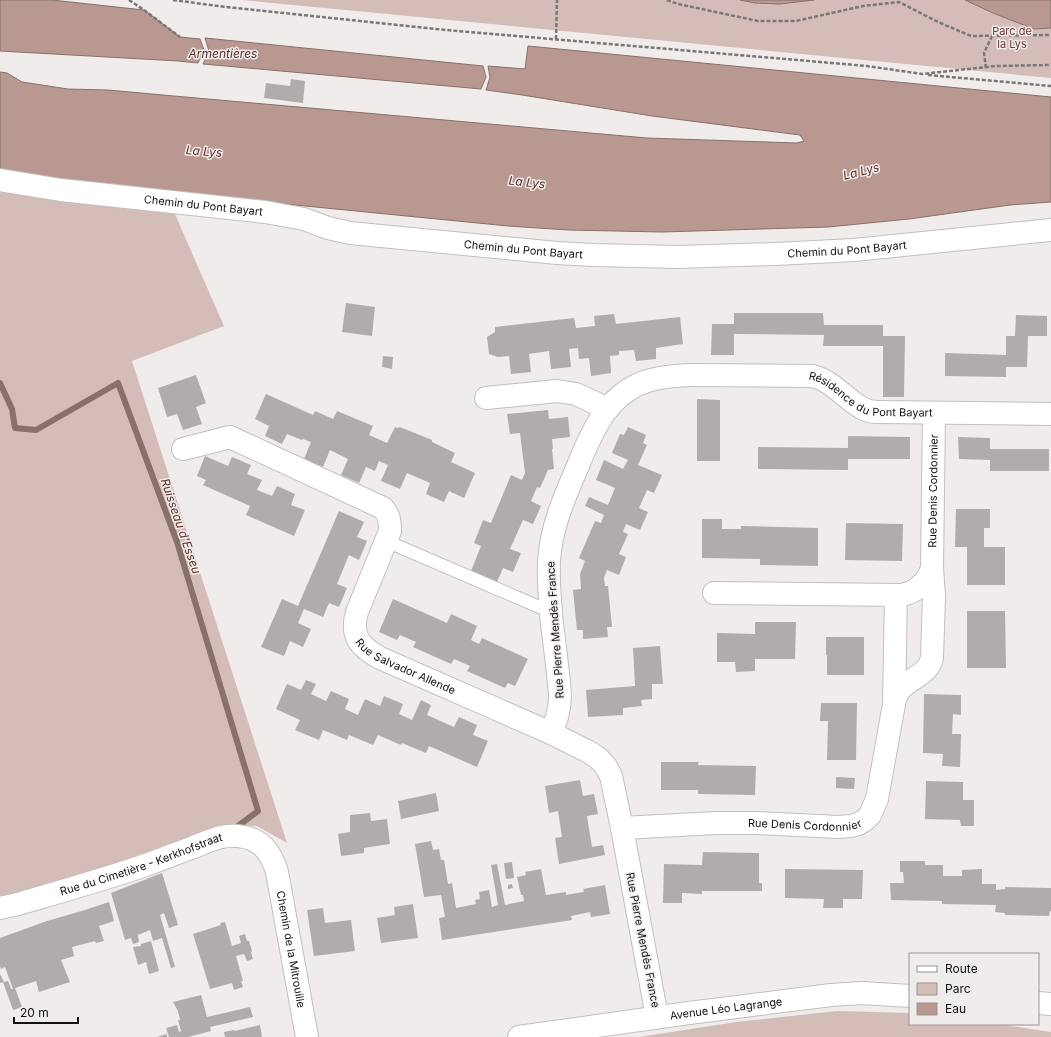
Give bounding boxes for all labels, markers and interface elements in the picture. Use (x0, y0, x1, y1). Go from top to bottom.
park label: Parc de la Lys (992, 24, 1032, 51)
water label: Armentières (188, 46, 257, 61)
water label: La Lys (185, 142, 223, 160)
water label: La Lys (841, 159, 881, 183)
water label: La Lys (508, 173, 546, 191)
street label: Chemin du Pont Bayart (143, 192, 264, 219)
street label: Chemin du Pont Bayart (463, 237, 584, 261)
street label: Chemin du Pont Bayart (787, 238, 908, 260)
street label: Résidence du Pont Bayart (808, 369, 933, 420)
street label: Rue Denis Cordonnier (925, 434, 941, 548)
water label: Ruisseau d'Esseu (158, 476, 204, 576)
street label: Rue Pierre Mendès France (543, 561, 567, 699)
street label: Rue Salvador Allende (352, 635, 458, 697)
street label: Rue Denis Cordonnier (748, 816, 864, 834)
street label: Rue du Cimetière - Kerkhofstraat (58, 830, 224, 898)
street label: Rue Pierre Mendès France (623, 871, 663, 1009)
street label: Chemin de la Mitrouille (274, 890, 309, 1009)
legend (909, 953, 1039, 1025)
text: Route (945, 961, 978, 976)
text: Parc (945, 981, 971, 996)
street label: Avenue Léo Lagrange (669, 994, 783, 1023)
scale bar (14, 999, 78, 1025)
text: Eau (945, 1001, 966, 1016)
text: 20 m (20, 1005, 49, 1020)

